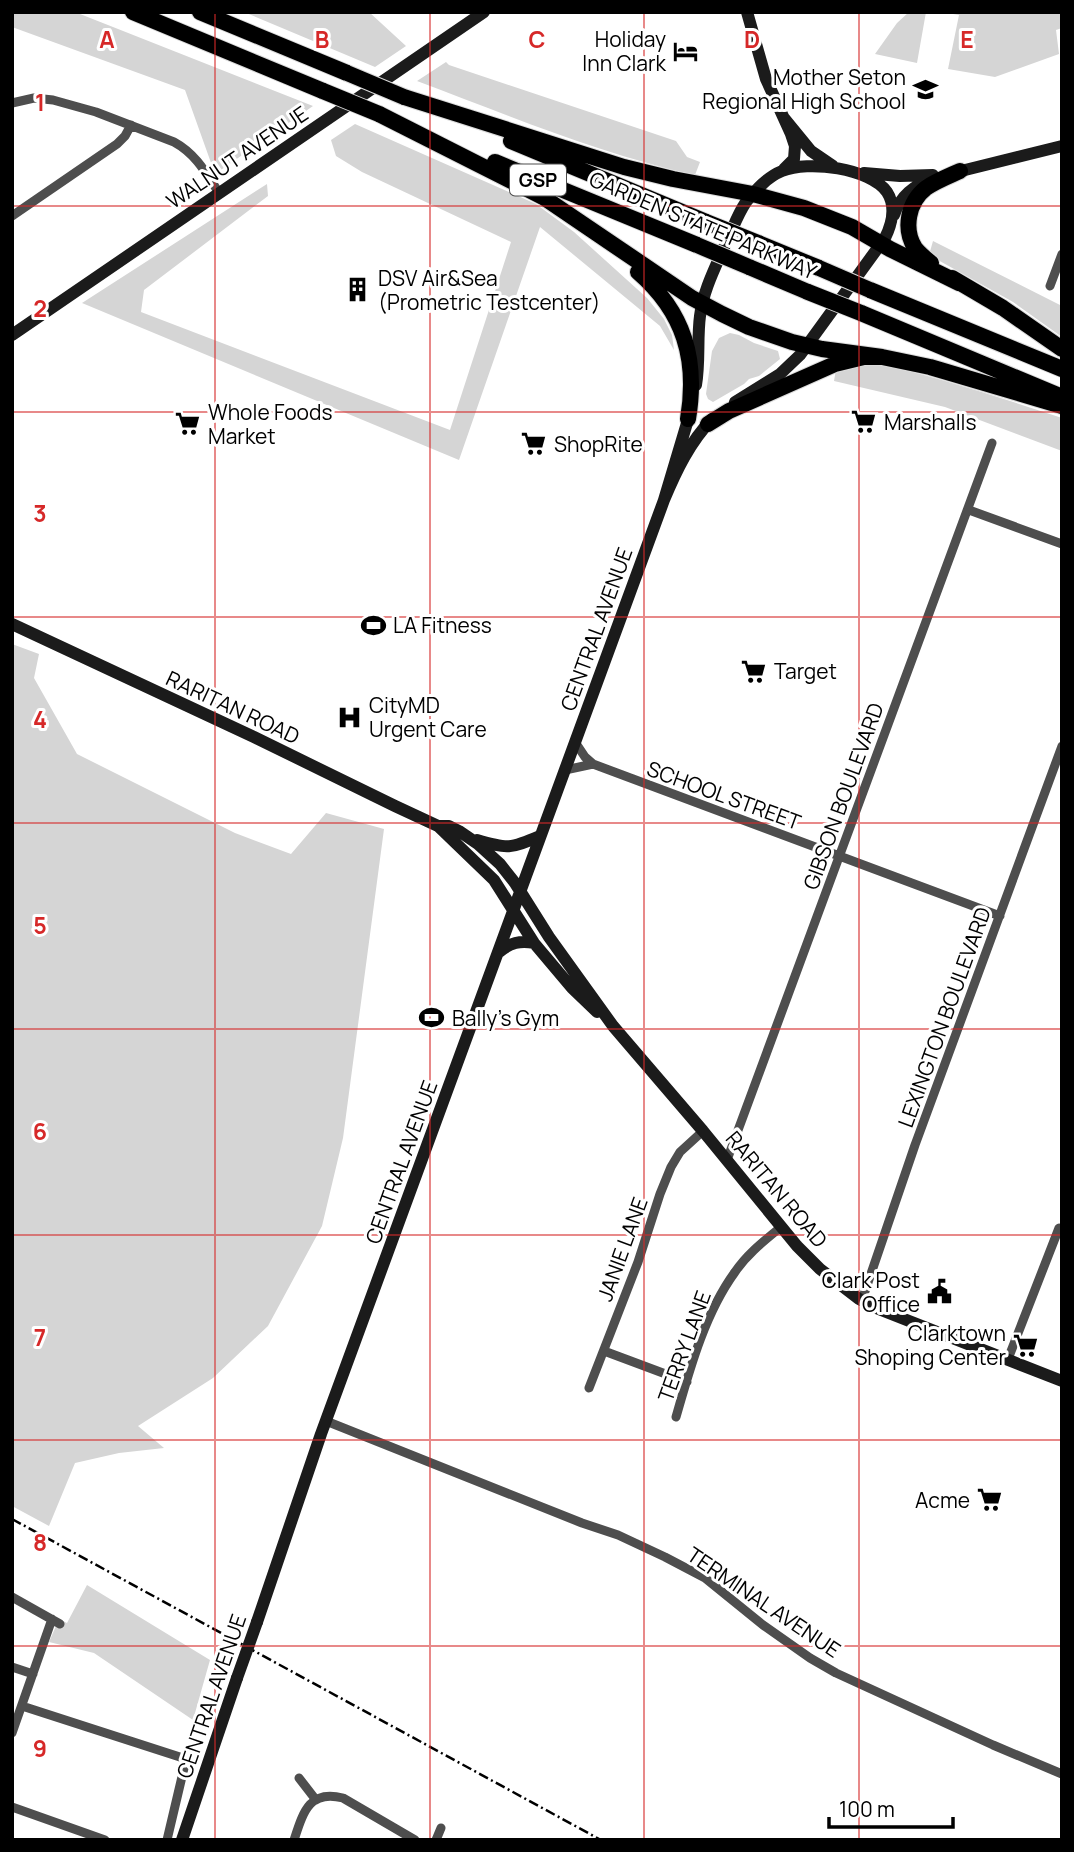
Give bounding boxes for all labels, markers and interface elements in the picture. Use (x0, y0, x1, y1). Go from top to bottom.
text: A (99, 23, 115, 55)
text: B (315, 23, 329, 55)
text: C (529, 23, 546, 55)
text: D (744, 23, 760, 55)
text: E (960, 23, 974, 55)
place label: Holiday Inn Clark (582, 25, 667, 77)
hotel icon: Holiday Inn Clark (672, 37, 700, 65)
place label: Mother Seton Regional High School (702, 63, 906, 115)
school or university icon: Mother Seton Regional High School (912, 75, 940, 103)
text: 1 (35, 86, 45, 118)
street label: WALNUT AVENUE (161, 99, 313, 215)
road number: GSP (510, 164, 566, 196)
street label: GARDEN STATE PARKWAY (585, 164, 821, 286)
place label: DSV Air&Sea (Prometric Testcenter) (378, 264, 600, 316)
building icon: DSV Air&Sea (Prometric Testcenter) (344, 276, 372, 304)
text: 2 (33, 292, 47, 324)
place label: Whole Foods Market (208, 398, 333, 450)
supermarket icon: Marshalls (850, 408, 878, 436)
place label: Marshalls (884, 408, 976, 436)
supermarket icon: Whole Foods Market (174, 410, 202, 438)
supermarket icon: ShopRite (520, 430, 548, 458)
place label: ShopRite (554, 430, 643, 458)
text: 3 (33, 497, 47, 529)
street label: CENTRAL AVENUE (553, 543, 639, 715)
sports icon: LA Fitness (359, 611, 387, 639)
place label: LA Fitness (393, 611, 492, 639)
supermarket icon: Target (740, 657, 768, 685)
place label: Target (774, 657, 837, 685)
street label: RARITAN ROAD (162, 664, 304, 750)
place label: CityMD Urgent Care (369, 691, 487, 743)
street label: GIBSON BOULEVARD (796, 699, 890, 893)
text: 4 (33, 703, 47, 735)
hospital icon: CityMD Urgent Care (335, 703, 363, 731)
street label: SCHOOL STREET (643, 754, 805, 836)
street label: LEXINGTON BOULEVARD (891, 903, 997, 1131)
text: 5 (33, 909, 47, 941)
sports icon: Bally's Gym (418, 1004, 446, 1032)
place label: Bally's Gym (452, 1004, 559, 1032)
street label: CENTRAL AVENUE (358, 1076, 444, 1248)
text: 6 (33, 1115, 47, 1147)
street label: RARITAN ROAD (720, 1125, 834, 1253)
street label: JANIE LANE (590, 1193, 654, 1305)
place label: Clark Post Office (822, 1266, 920, 1318)
public building icon: Clark Post Office (926, 1278, 954, 1306)
street label: TERRY LANE (651, 1287, 717, 1405)
place label: Clarktown Shoping Center (854, 1319, 1006, 1371)
text: 7 (34, 1321, 46, 1353)
supermarket icon: Clarktown Shoping Center (1012, 1331, 1040, 1359)
place label: Acme (915, 1486, 970, 1514)
supermarket icon: Acme (976, 1486, 1004, 1514)
text: 8 (33, 1526, 47, 1558)
street label: TERMINAL AVENUE (682, 1540, 846, 1664)
street label: CENTRAL AVENUE (170, 1610, 252, 1782)
text: 9 (33, 1732, 47, 1764)
scale bar (829, 1786, 953, 1830)
text: 100 m (839, 1795, 895, 1823)

